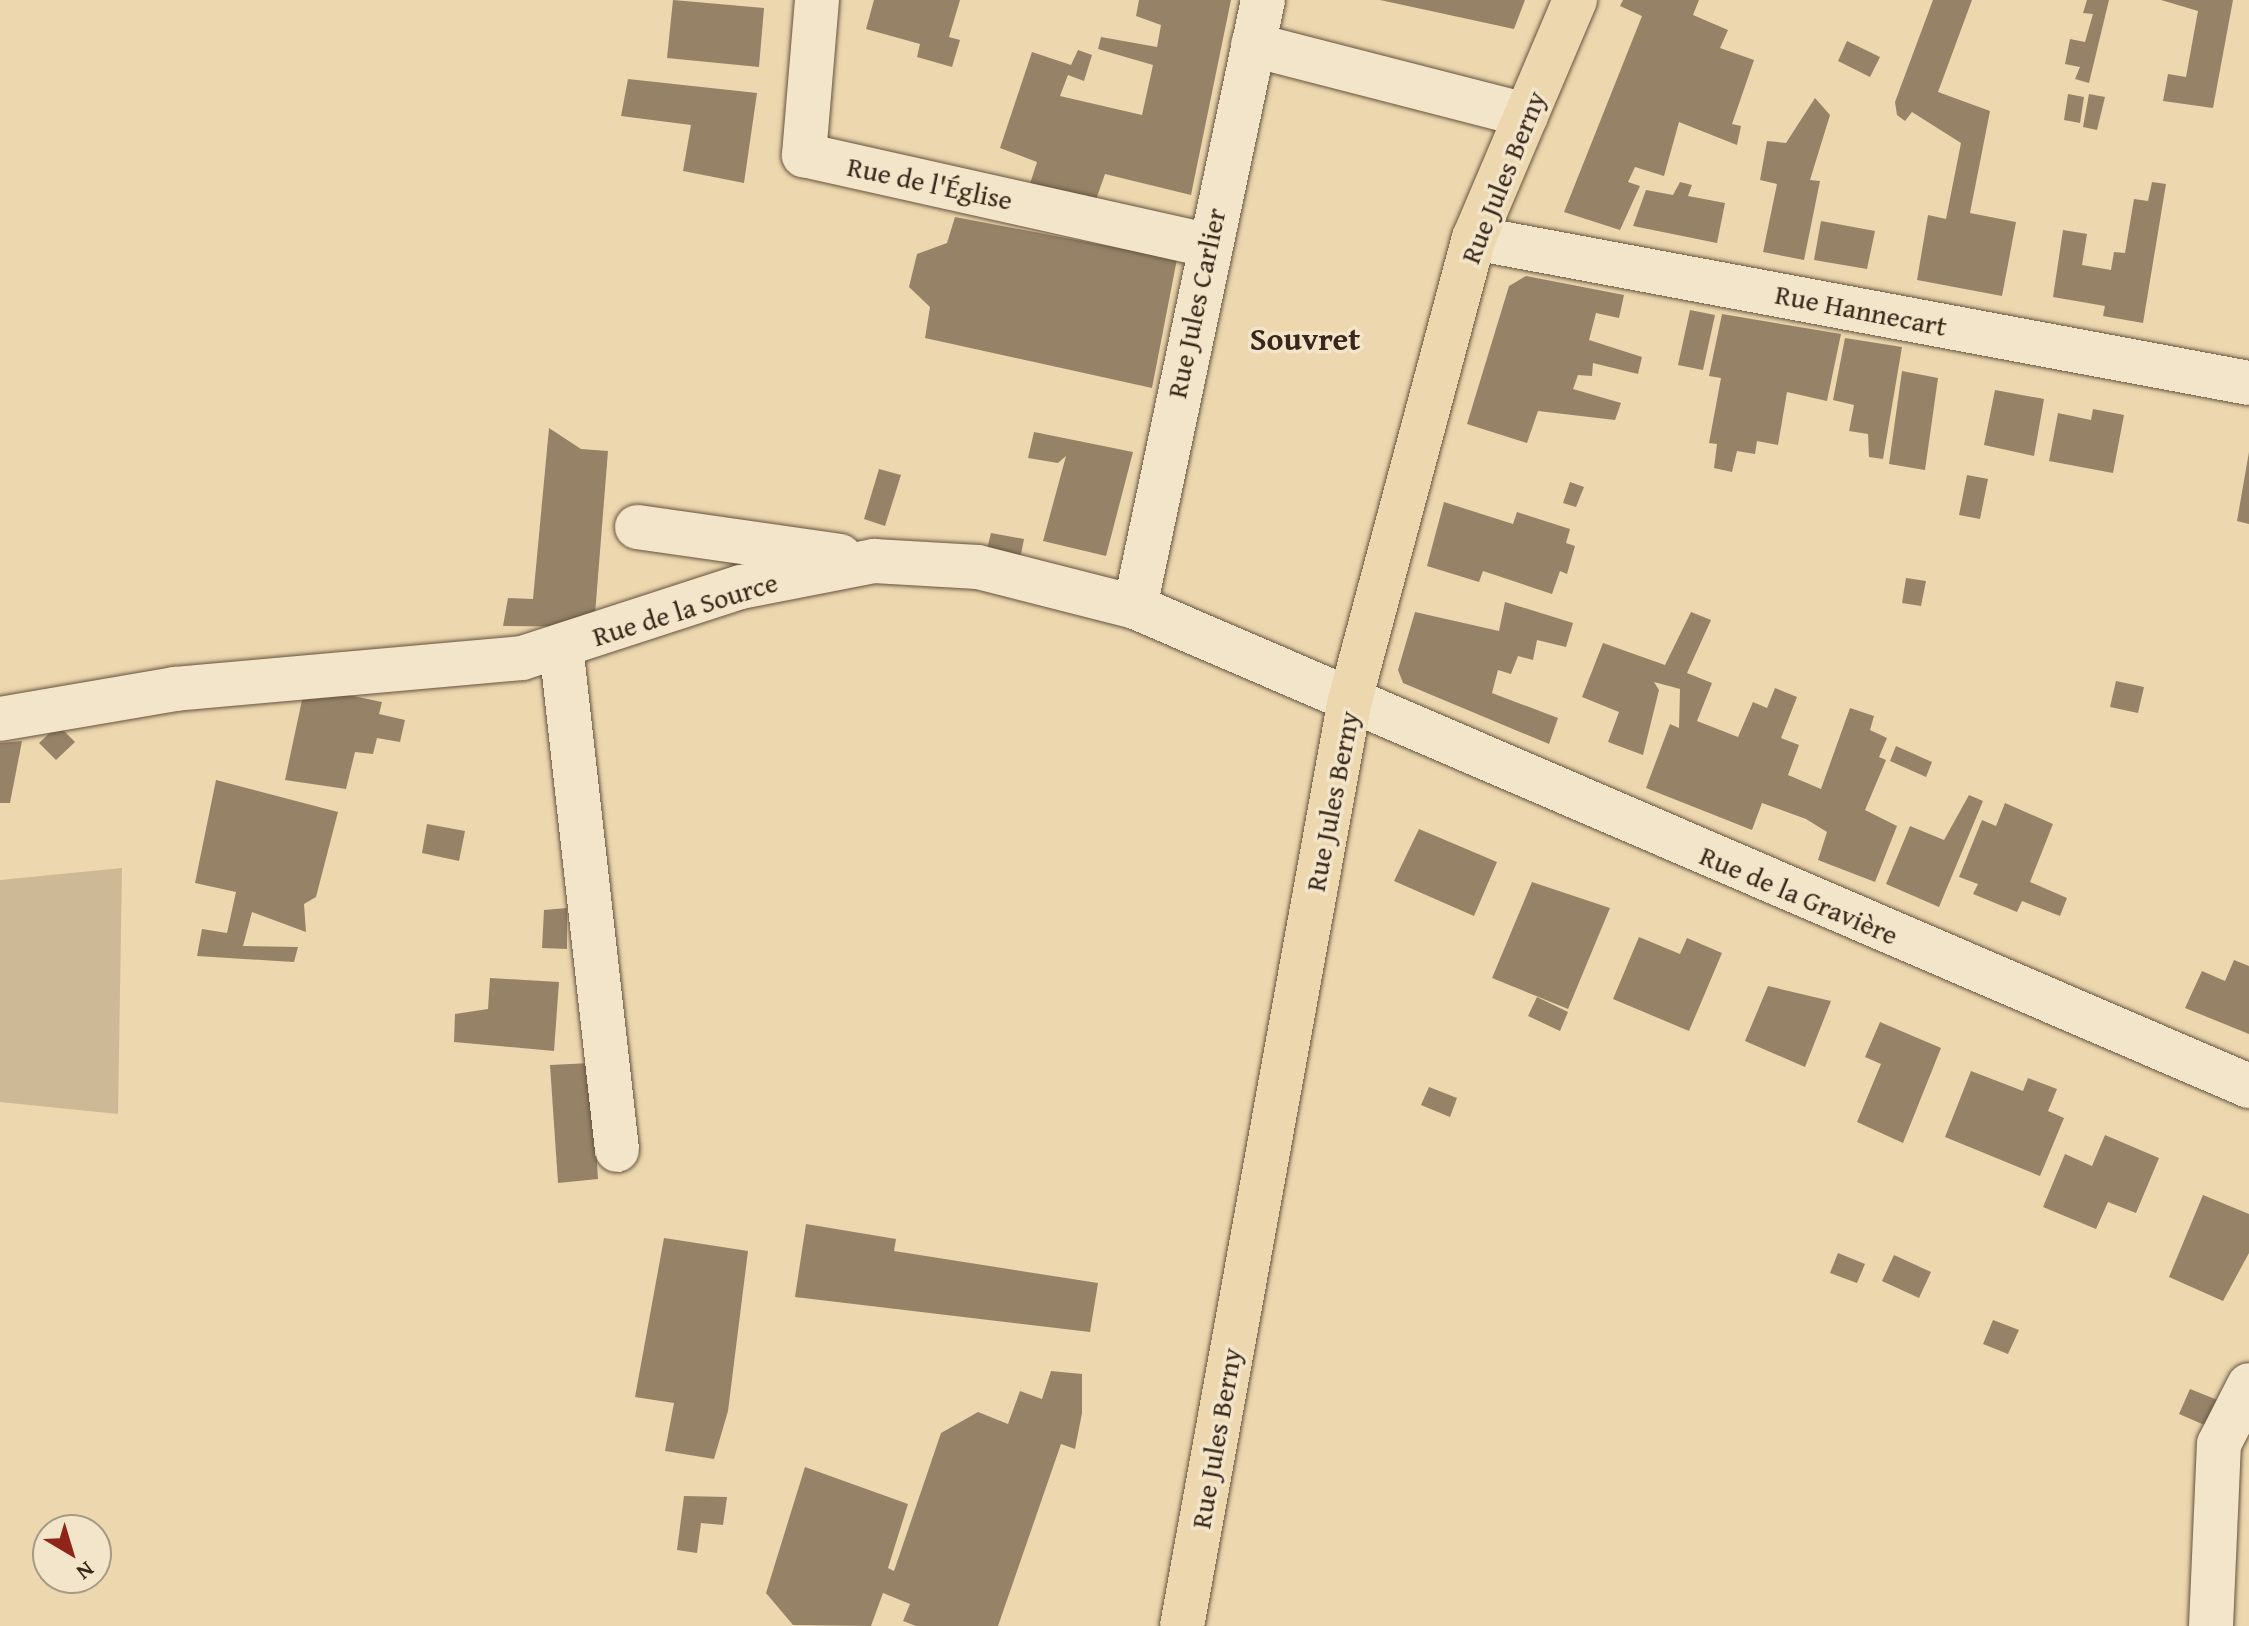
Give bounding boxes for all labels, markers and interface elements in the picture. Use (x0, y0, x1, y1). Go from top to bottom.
street label: Rue Jules Berny (1453, 86, 1553, 268)
street label: Rue de l'Église (844, 149, 1016, 217)
street label: Rue Jules Carlier (1159, 205, 1233, 401)
street label: Rue Hannecart (1772, 277, 1950, 343)
district label: Souvret (1250, 320, 1360, 358)
street label: Rue de la Source (588, 565, 782, 653)
street label: Rue Jules Berny (1298, 708, 1366, 894)
street label: Rue de la Gravière (1695, 838, 1903, 952)
street label: Rue Jules Berny (1184, 1345, 1248, 1531)
north arrow (32, 1514, 112, 1594)
text: N (70, 1554, 101, 1588)

